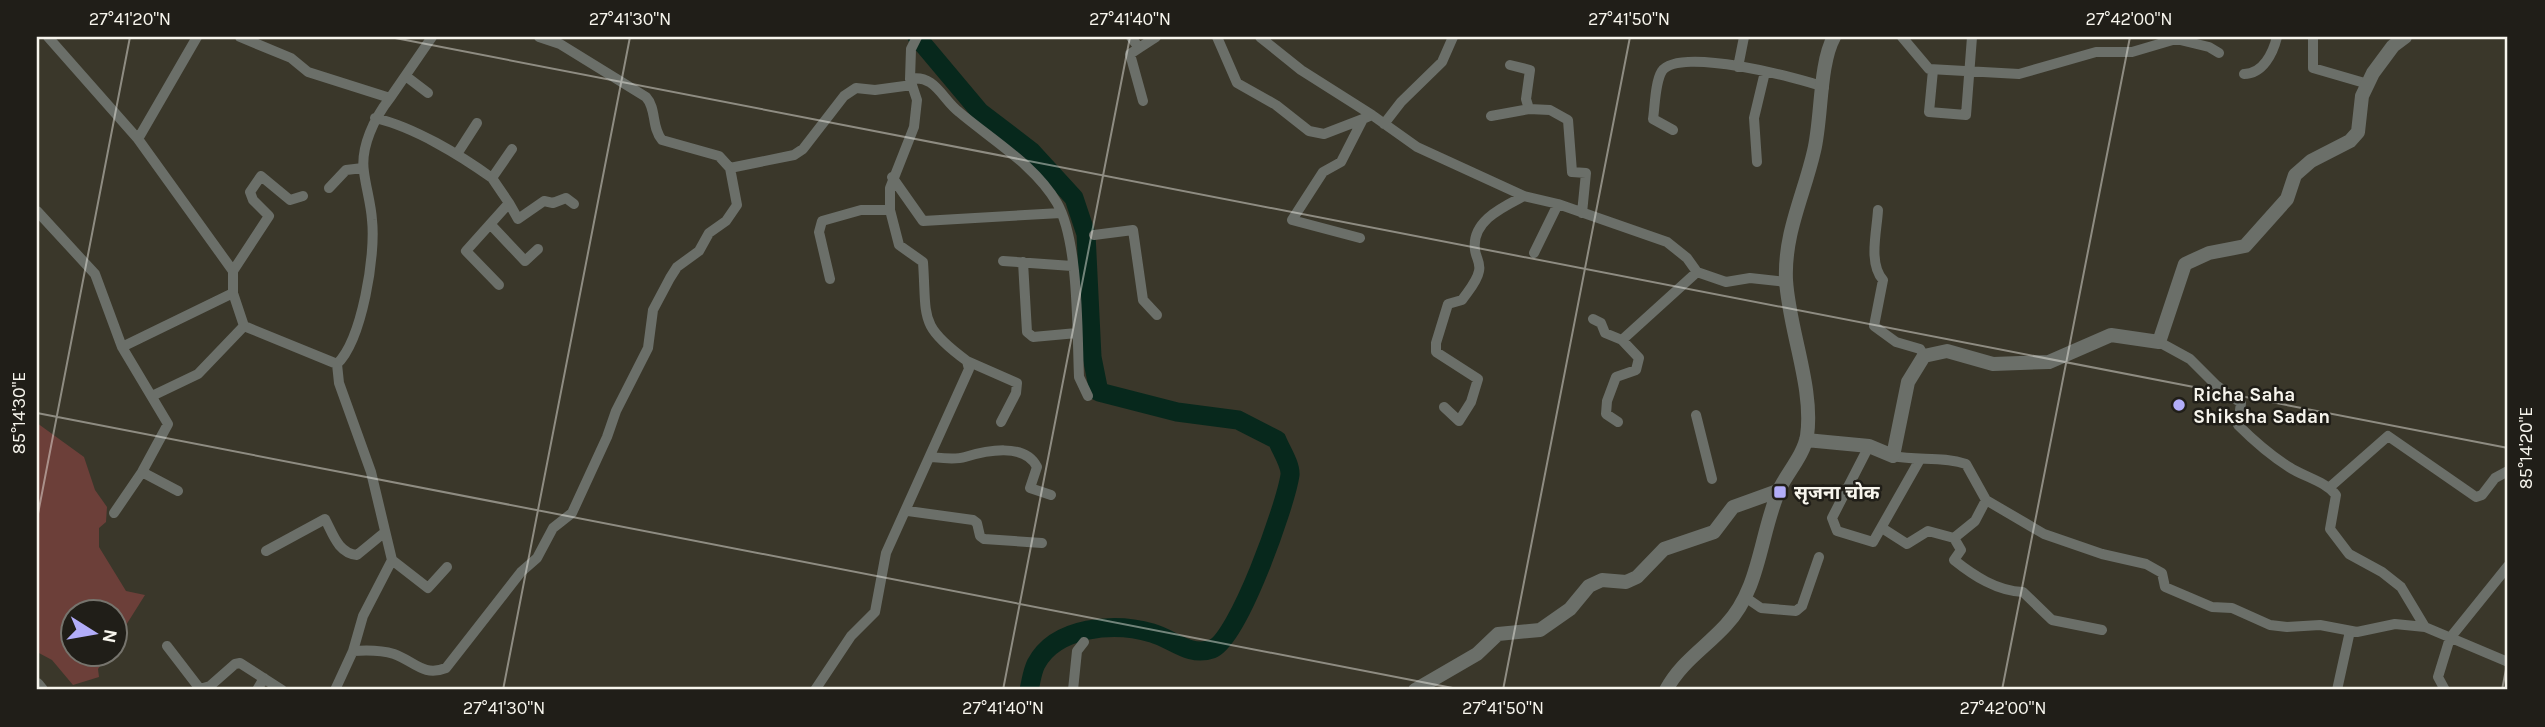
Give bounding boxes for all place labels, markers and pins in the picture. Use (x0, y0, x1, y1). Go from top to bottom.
place label: Richa Saha Shiksha Sadan (2193, 384, 2330, 428)
marker: Richa Saha Shiksha Sadan (2171, 397, 2187, 413)
place label: सृजना चोक (1794, 482, 1881, 505)
marker: सृजना चोक (1772, 484, 1788, 500)

